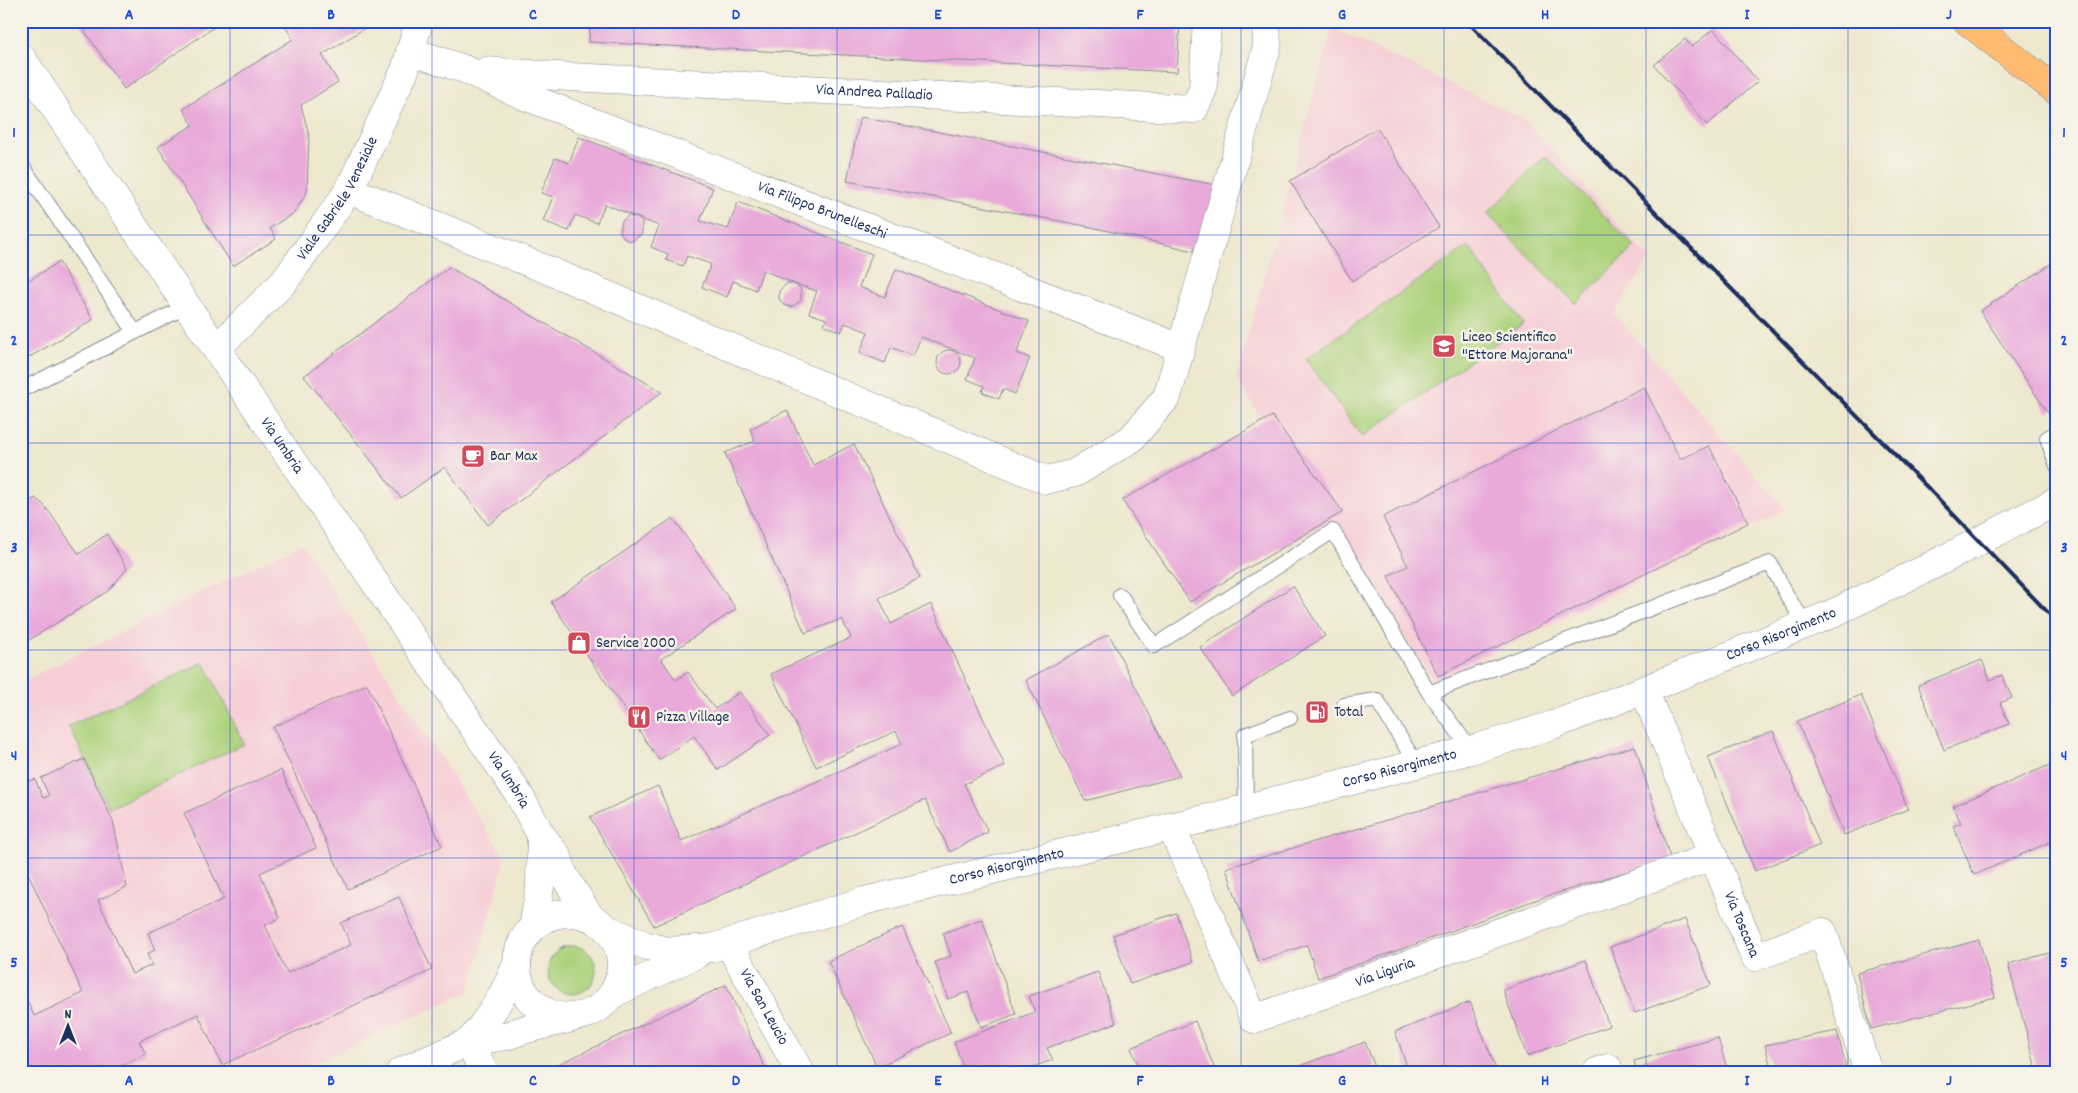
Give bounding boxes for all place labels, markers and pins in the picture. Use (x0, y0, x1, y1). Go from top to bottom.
place label: Liceo Scientifico "Ettore Majorana" (1462, 326, 1573, 367)
school or university icon: Liceo Scientifico "Ettore Majorana" (1431, 333, 1457, 359)
cafe icon: Bar Max (460, 443, 486, 469)
place label: Bar Max (490, 445, 538, 468)
shop icon: Service 2000 (566, 630, 592, 656)
place label: Service 2000 (596, 632, 676, 655)
fuel station icon: Total (1304, 699, 1330, 725)
place label: Total (1334, 701, 1363, 724)
restaurant icon: Pizza Village (626, 704, 652, 730)
place label: Pizza Village (656, 706, 729, 729)

